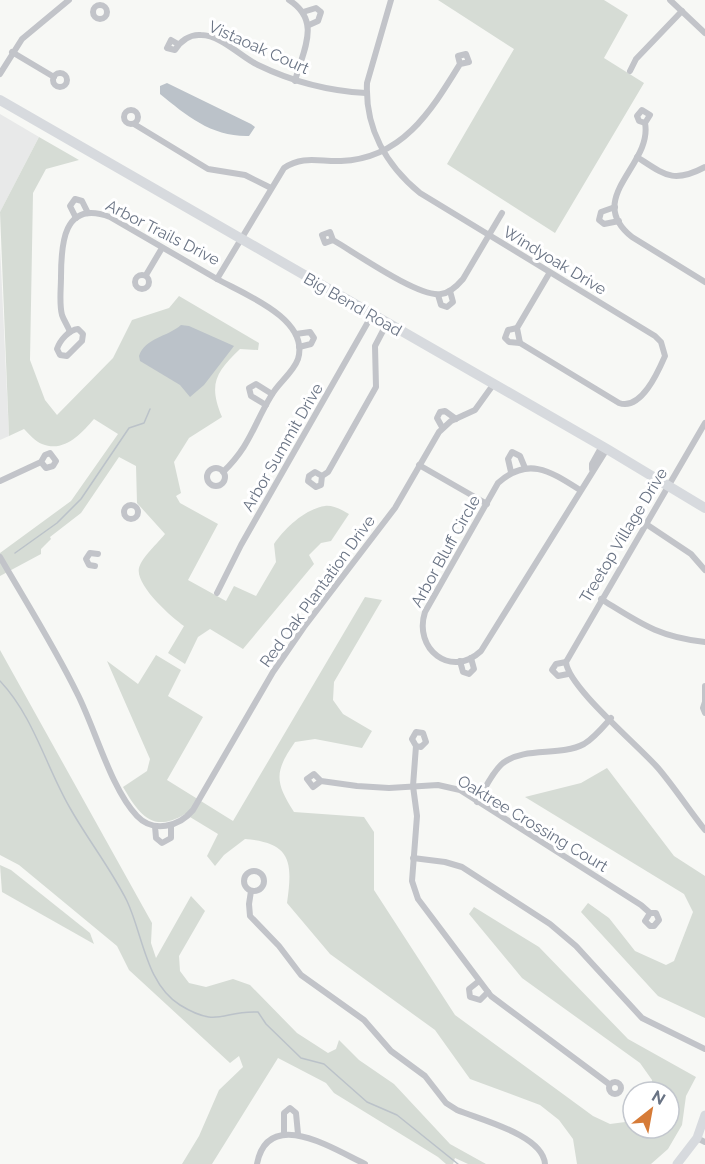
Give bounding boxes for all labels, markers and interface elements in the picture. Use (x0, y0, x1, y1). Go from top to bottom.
street label: Vistaoak Court (206, 17, 313, 78)
street label: Arbor Trails Drive (103, 196, 223, 269)
street label: Windyoak Drive (500, 222, 610, 299)
street label: Big Bend Road (300, 269, 405, 340)
street label: Arbor Summit Drive (238, 380, 327, 515)
street label: Treetop Village Drive (576, 464, 671, 606)
street label: Arbor Bluff Circle (407, 492, 484, 611)
street label: Red Oak Plantation Drive (256, 512, 379, 671)
street label: Oaktree Crossing Court (454, 771, 612, 876)
north arrow (621, 1080, 681, 1140)
text: N (648, 1086, 669, 1109)

